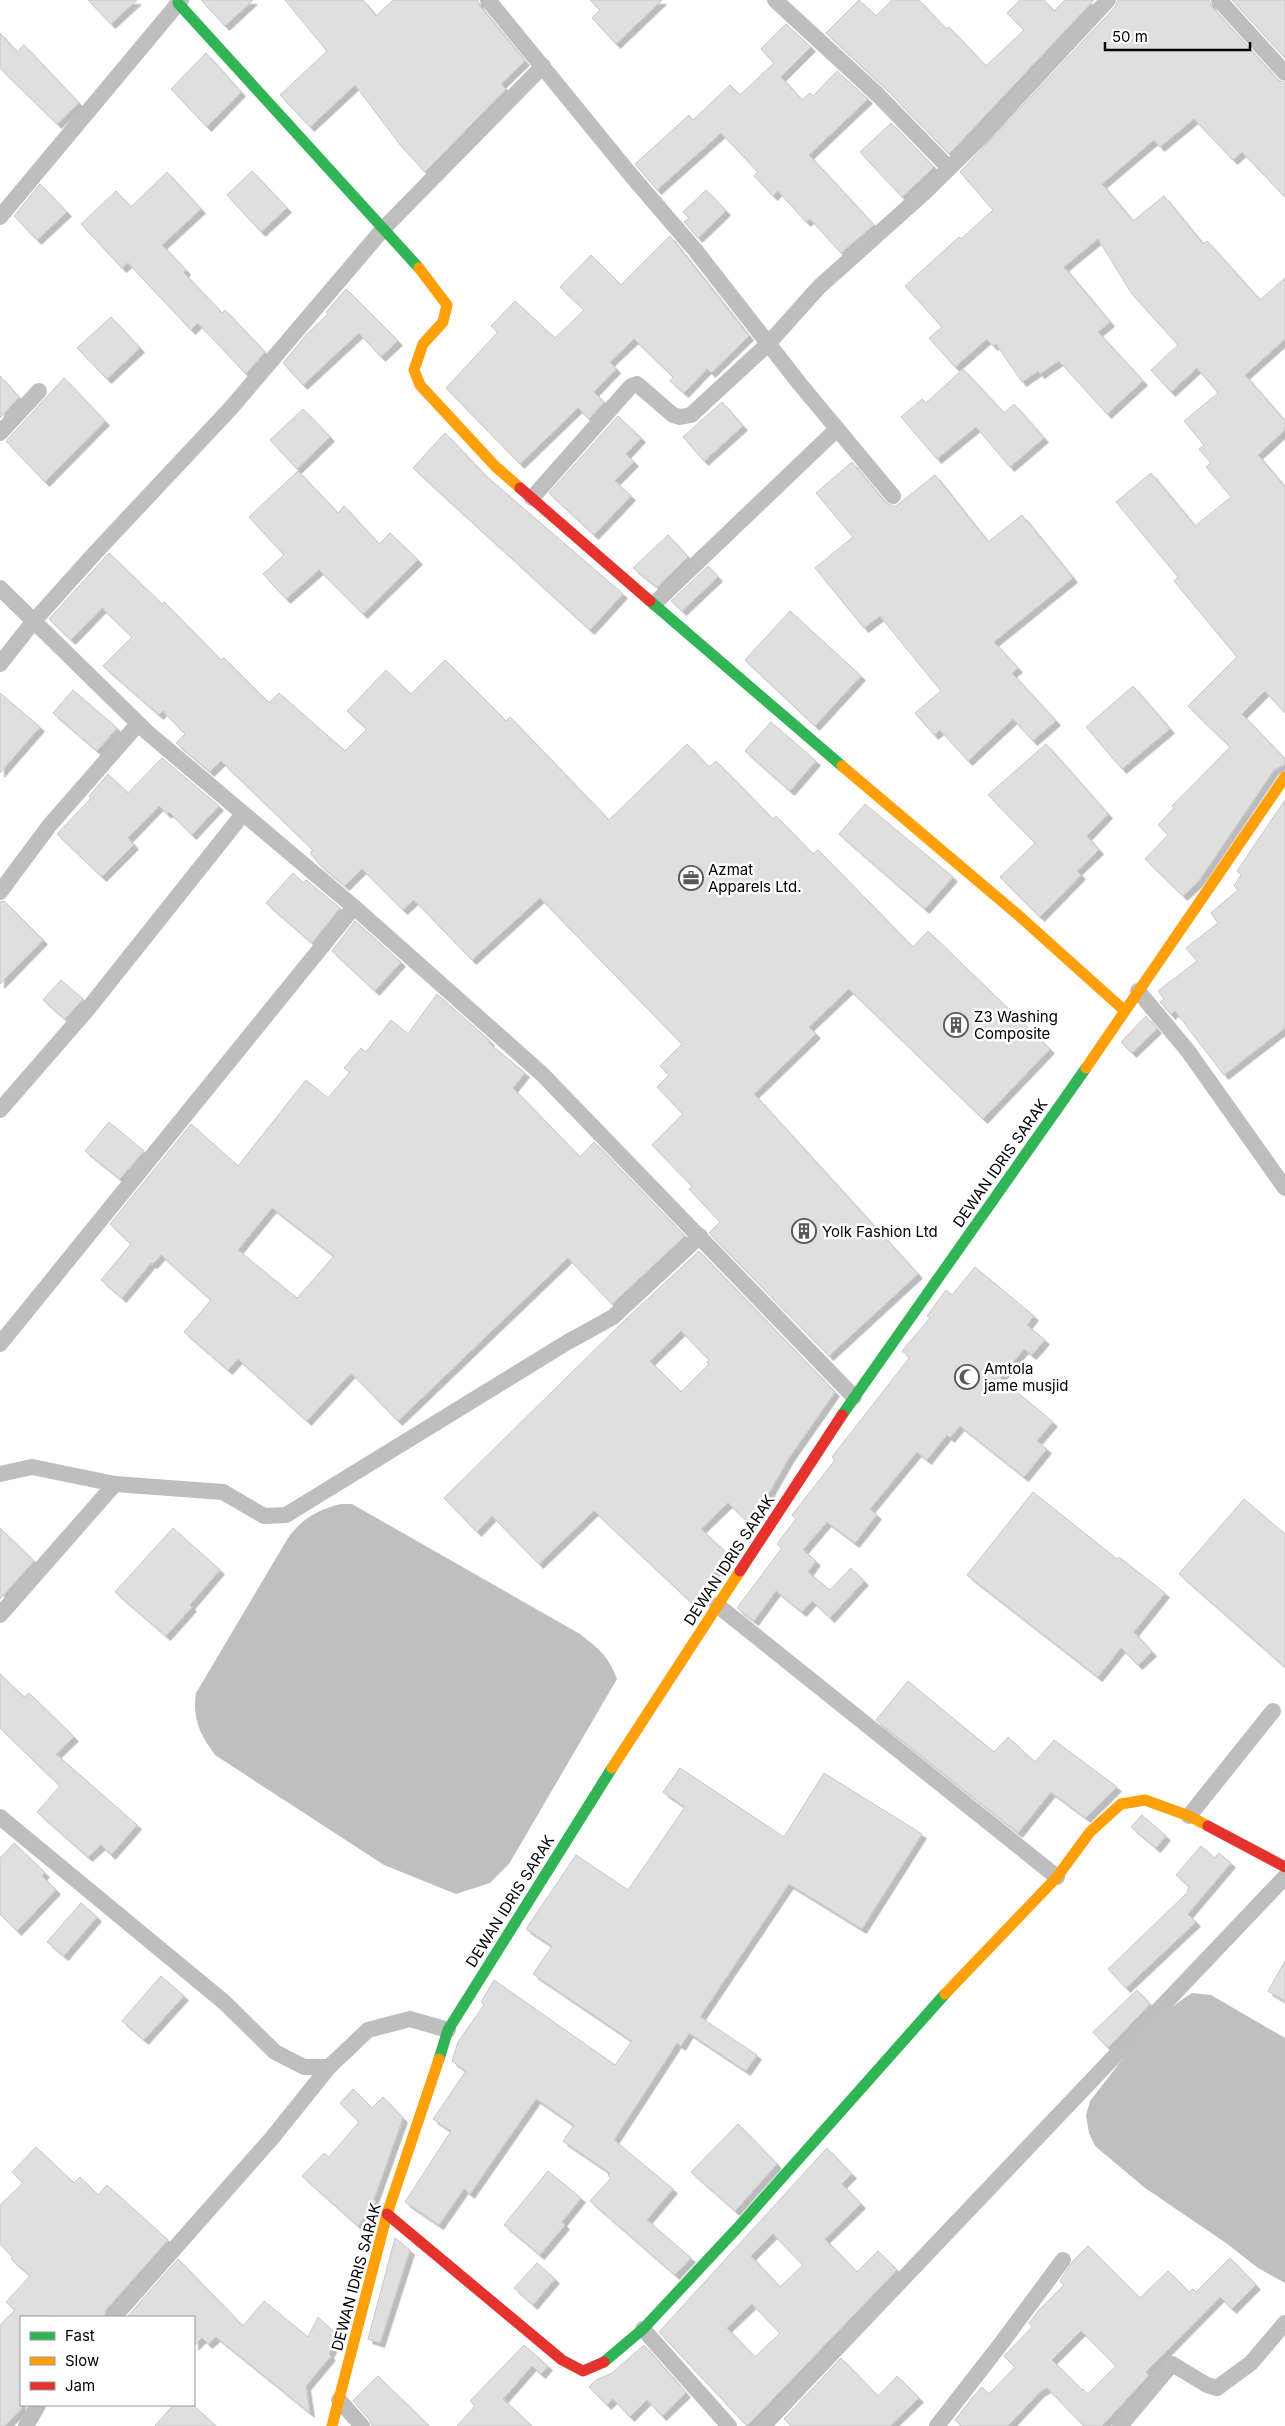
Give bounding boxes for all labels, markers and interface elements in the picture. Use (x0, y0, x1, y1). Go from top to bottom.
scale bar (1105, 20, 1250, 52)
text: 50 m (1112, 27, 1148, 46)
place label: Azmat Apparels Ltd. (708, 860, 802, 896)
office icon: Azmat Apparels Ltd. (678, 865, 704, 891)
place label: Z3 Washing Composite (974, 1007, 1058, 1043)
building icon: Z3 Washing Composite (943, 1012, 969, 1038)
street label: DEWAN IDRIS SARAK (949, 1095, 1051, 1231)
building icon: Yolk Fashion Ltd (791, 1218, 817, 1244)
place label: Yolk Fashion Ltd (822, 1222, 938, 1241)
place label: Amtola jame musjid (983, 1359, 1069, 1395)
mosque icon: Amtola jame musjid (954, 1364, 980, 1390)
street label: DEWAN IDRIS SARAK (680, 1491, 778, 1629)
street label: DEWAN IDRIS SARAK (462, 1831, 558, 1971)
street label: DEWAN IDRIS SARAK (327, 2201, 385, 2353)
legend (20, 2316, 195, 2406)
text: Fast (65, 2326, 95, 2345)
text: Slow (65, 2351, 99, 2370)
text: Jam (65, 2376, 95, 2395)

